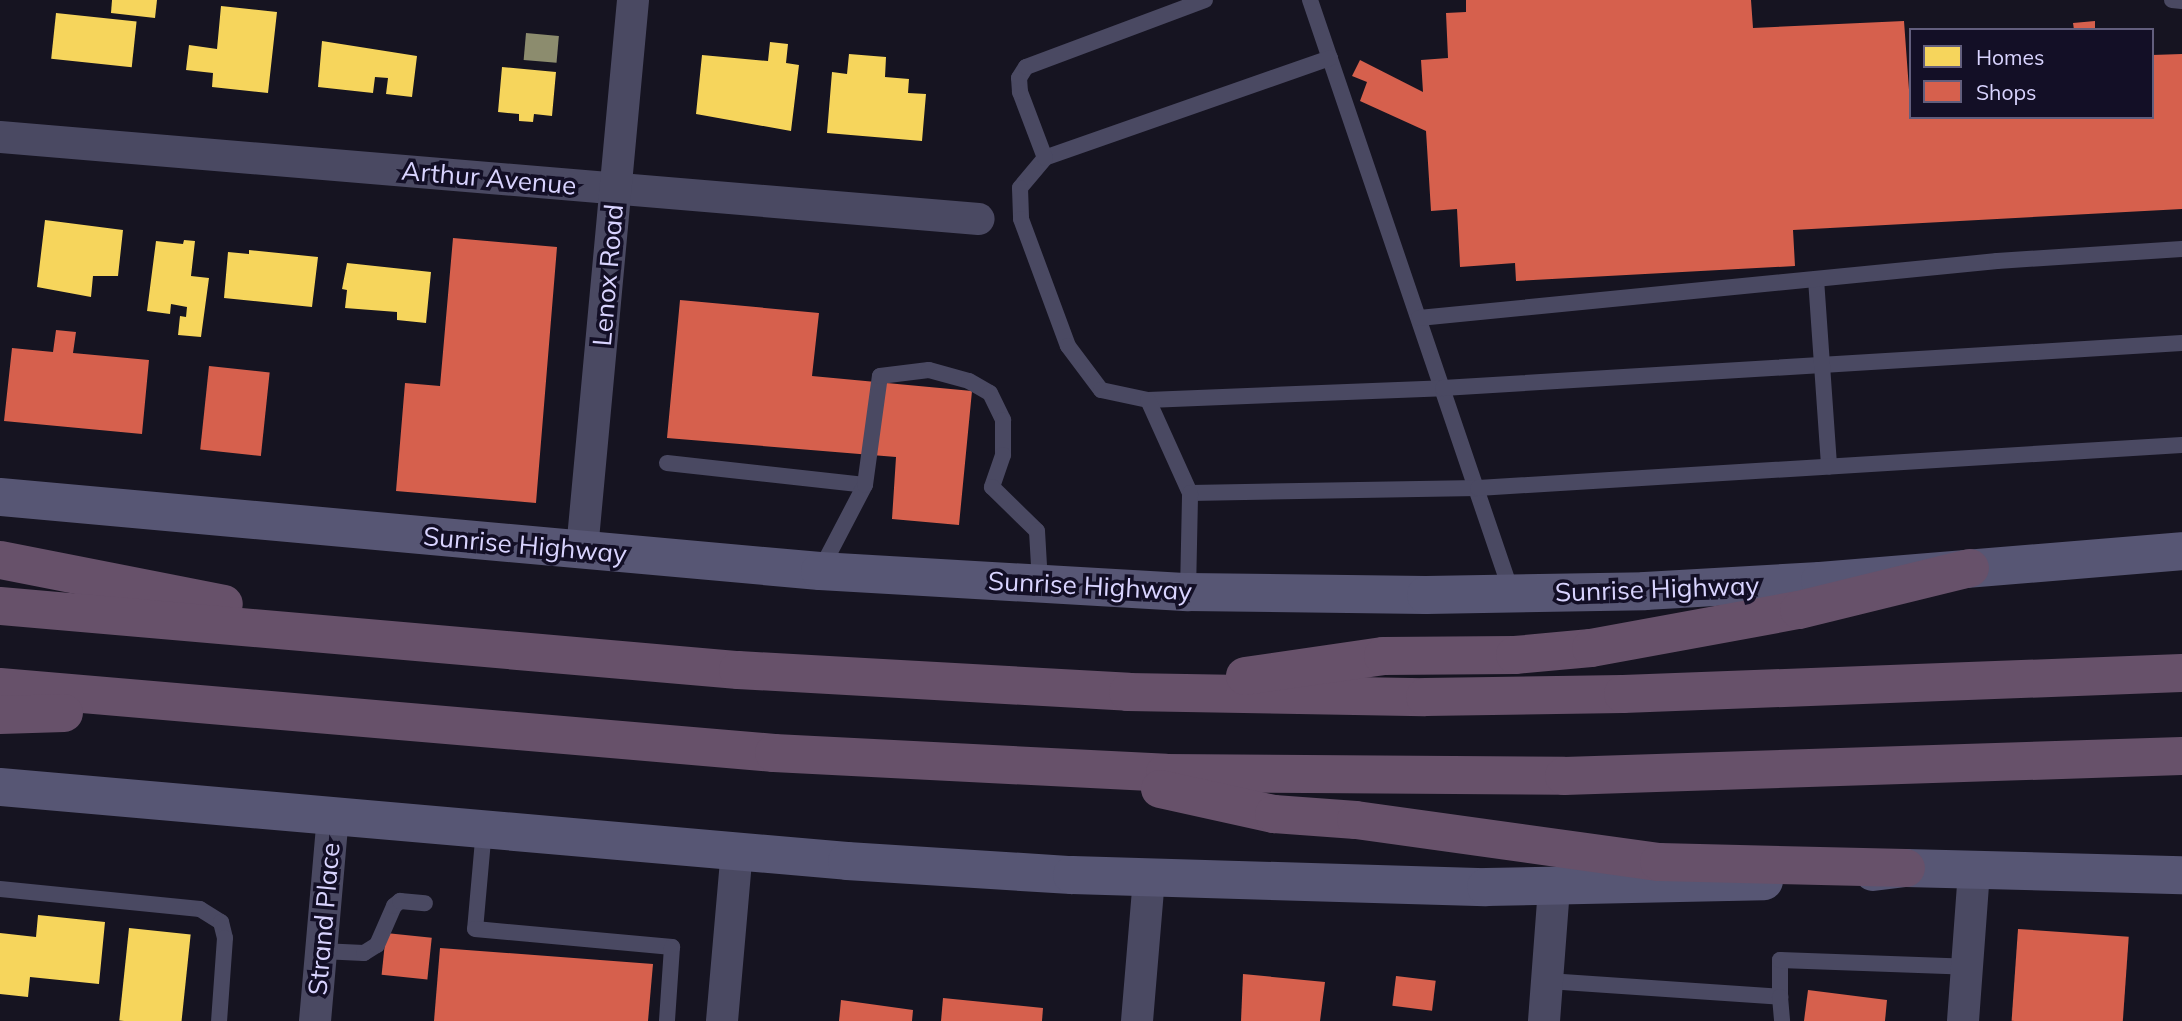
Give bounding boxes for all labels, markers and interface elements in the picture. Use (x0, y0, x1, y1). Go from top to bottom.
legend (1909, 28, 2154, 119)
text: Homes (1976, 44, 2044, 70)
text: Shops (1976, 79, 2036, 105)
street label: Arthur Avenue (400, 155, 578, 201)
street label: Lenox Road (586, 203, 630, 347)
street label: Sunrise Highway (422, 521, 628, 569)
street label: Sunrise Highway (987, 565, 1193, 607)
street label: Sunrise Highway (1554, 570, 1760, 608)
street label: Strand Place (302, 841, 346, 997)

